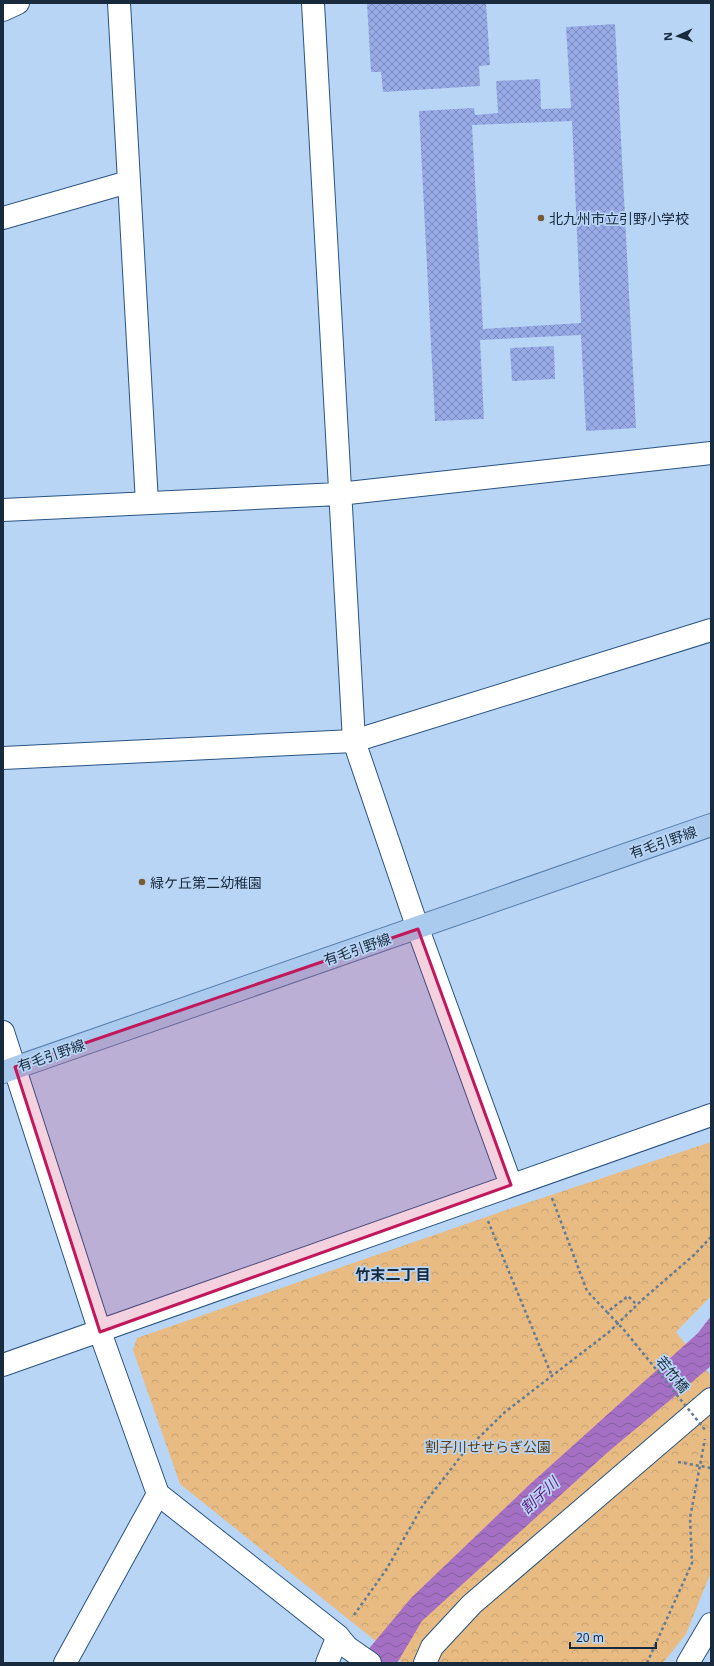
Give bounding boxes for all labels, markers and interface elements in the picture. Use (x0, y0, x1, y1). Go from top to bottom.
north arrow (658, 16, 698, 56)
text: N (660, 32, 675, 41)
place label: 北九州市立引野小学校 (549, 209, 689, 228)
marker: 北九州市立引野小学校 (536, 213, 546, 223)
street label: 有毛引野線 (627, 822, 699, 862)
place label: 緑ケ丘第二幼稚園 (150, 873, 262, 892)
marker: 緑ケ丘第二幼稚園 (137, 877, 147, 887)
street label: 有毛引野線 (321, 929, 393, 969)
street label: 有毛引野線 (15, 1035, 87, 1075)
district label: 竹末二丁目 (355, 1264, 431, 1284)
street label: 若竹橋 (652, 1352, 694, 1396)
park label: 割子川せせらぎ公園 (425, 1437, 551, 1456)
water label: 割子川 (516, 1471, 564, 1518)
scale bar (570, 1624, 656, 1650)
text: 20 m (576, 1629, 604, 1646)

